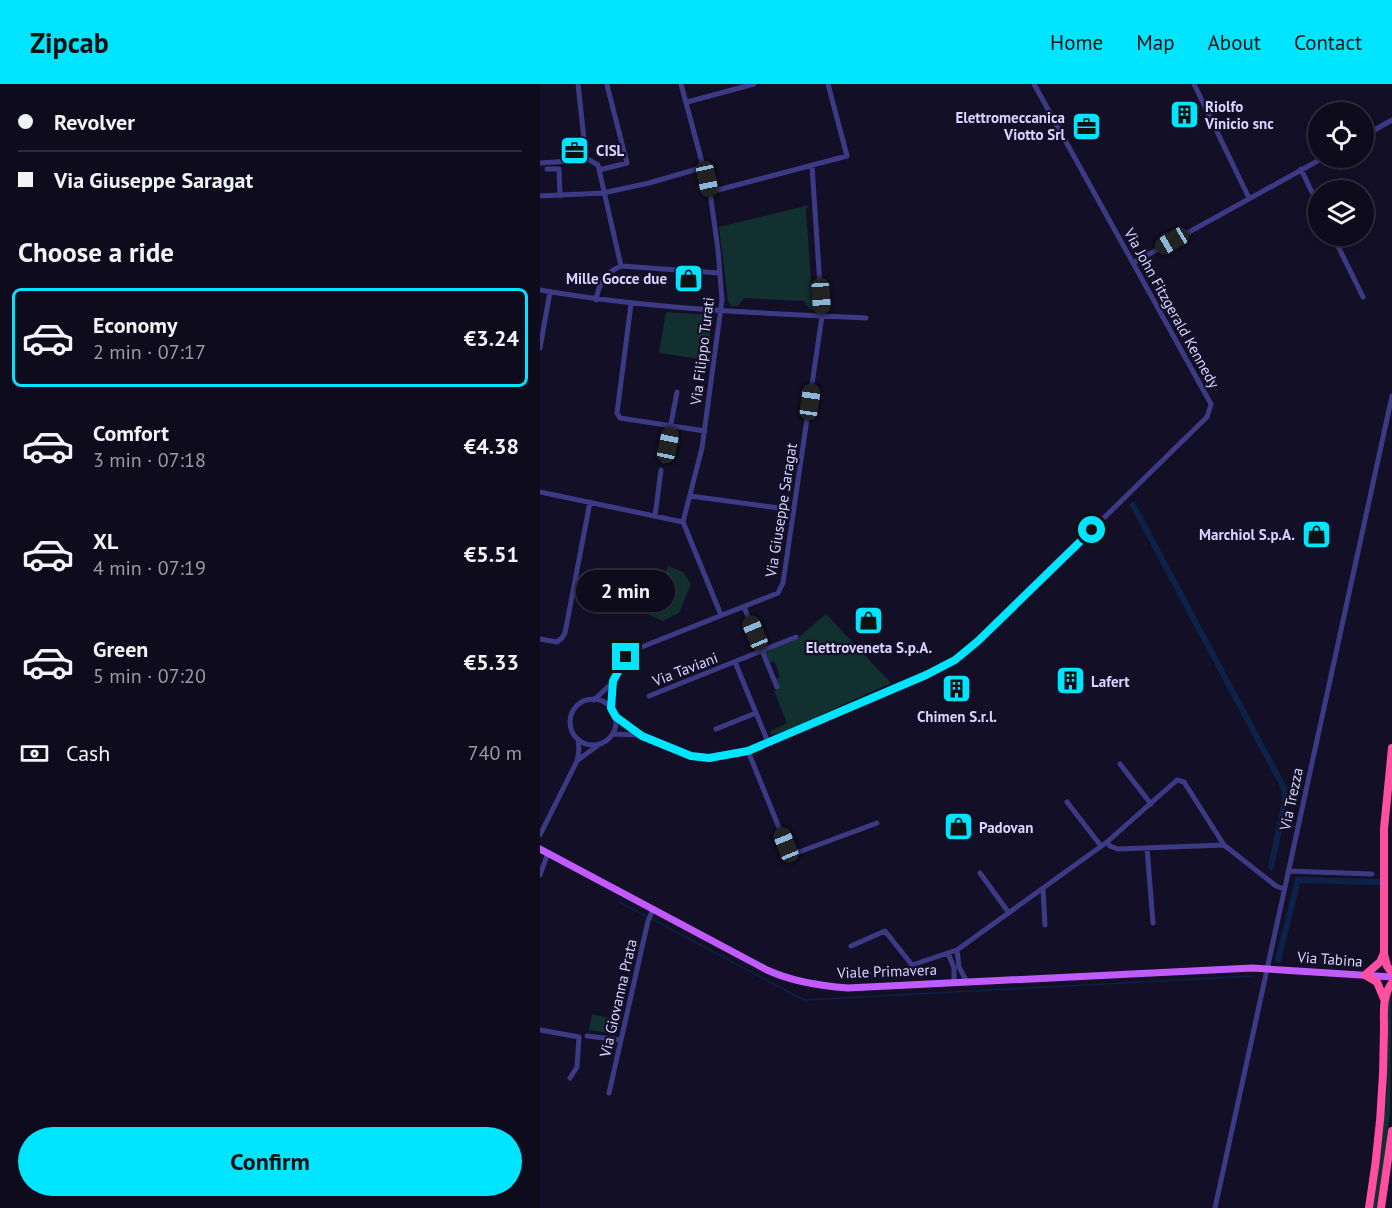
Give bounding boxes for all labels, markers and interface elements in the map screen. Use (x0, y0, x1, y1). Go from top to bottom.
text: Zipcab (30, 24, 109, 61)
text: Home (1050, 29, 1103, 56)
text: Map (1136, 29, 1175, 56)
text: About (1208, 29, 1261, 56)
text: Contact (1294, 29, 1362, 56)
place label: Riolfo Vinicio snc (1204, 97, 1274, 133)
building icon: Riolfo Vinicio snc (1168, 99, 1200, 131)
map controls (1308, 102, 1374, 246)
button: locate (1308, 102, 1374, 168)
text: Revolver (54, 108, 135, 136)
place label: Elettromeccanica Viotto Srl (956, 108, 1066, 144)
office icon: Elettromeccanica Viotto Srl (1070, 110, 1102, 142)
office icon: CISL (559, 134, 591, 166)
place label: CISL (596, 141, 625, 160)
car (694, 160, 720, 198)
text: Via Giuseppe Saragat (54, 166, 253, 194)
button: layers (1308, 180, 1374, 246)
street label: Via John Fitzgerald Kennedy (1120, 224, 1224, 391)
car (1152, 224, 1192, 258)
text: Choose a ride (18, 235, 174, 269)
shop icon: Mille Gocce due (672, 262, 704, 294)
place label: Mille Gocce due (566, 269, 667, 288)
car (811, 277, 831, 315)
street label: Via Filippo Turati (686, 296, 718, 407)
icon: car (21, 311, 75, 365)
text: Economy (93, 311, 177, 339)
text: €3.24 (464, 324, 519, 352)
text: 2 min · 07:17 (93, 339, 206, 365)
car (799, 383, 821, 421)
icon: car (21, 419, 75, 473)
text: Comfort (93, 419, 169, 447)
car (655, 426, 681, 464)
text: €4.38 (464, 432, 519, 460)
street label: Via Giuseppe Saragat (761, 442, 801, 579)
text: 3 min · 07:18 (93, 447, 206, 473)
route start (1078, 516, 1105, 543)
shop icon: Marchiol S.p.A. (1300, 518, 1332, 550)
place label: Marchiol S.p.A. (1199, 525, 1295, 544)
icon: car (21, 527, 75, 581)
text: XL (93, 527, 118, 555)
text: €5.51 (464, 540, 519, 568)
text: 4 min · 07:19 (93, 555, 206, 581)
callout: 2 min (576, 570, 676, 612)
text: 2 min (601, 578, 650, 604)
shop icon: Elettroveneta S.p.A. (853, 604, 885, 636)
car (740, 613, 770, 653)
icon: car (21, 635, 75, 689)
text: Green (93, 635, 148, 663)
place label: Elettroveneta S.p.A. (806, 638, 933, 657)
route end (612, 643, 639, 670)
text: €5.33 (464, 648, 519, 676)
street label: Via Taviani (649, 648, 720, 691)
text: 5 min · 07:20 (93, 663, 206, 689)
building icon: Lafert (1054, 665, 1086, 697)
place label: Lafert (1091, 672, 1130, 691)
building icon: Chimen S.r.l. (941, 673, 973, 705)
place label: Chimen S.r.l. (917, 707, 997, 726)
icon: cash (18, 737, 51, 770)
text: Cash (66, 739, 110, 767)
text: 740 m (468, 740, 522, 766)
street label: Via Trezza (1275, 766, 1307, 833)
shop icon: Padovan (942, 811, 974, 843)
place label: Padovan (979, 818, 1033, 837)
car (771, 825, 801, 865)
street label: Via Giovanna Prata (595, 937, 641, 1060)
street label: Via Tabina (1296, 947, 1363, 971)
street label: Viale Primavera (836, 960, 937, 982)
button: Confirm (18, 1127, 522, 1196)

